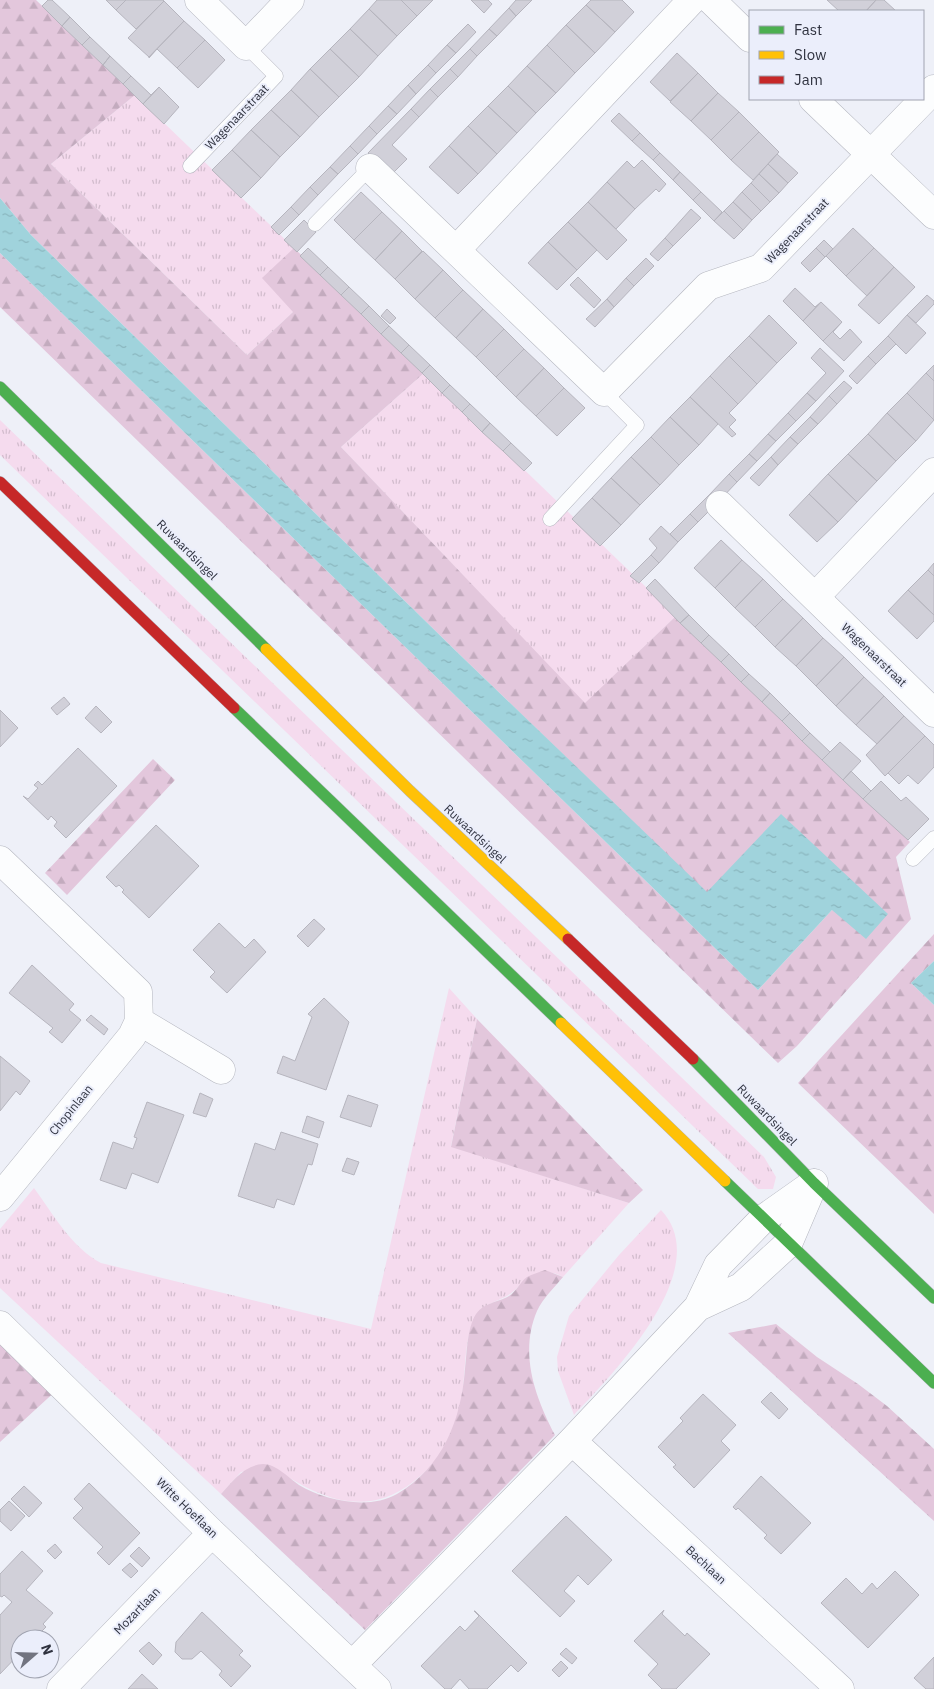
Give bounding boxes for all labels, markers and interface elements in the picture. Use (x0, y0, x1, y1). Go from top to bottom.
legend (749, 10, 924, 100)
text: Fast (794, 20, 822, 39)
text: Slow (794, 45, 827, 64)
text: Jam (794, 70, 823, 89)
street label: Wagenaarstraat (202, 81, 272, 153)
street label: Wagenaarstraat (762, 195, 832, 267)
street label: Ruwaardsingel (154, 516, 221, 583)
street label: Wagenaarstraat (838, 620, 910, 690)
street label: Ruwaardsingel (441, 801, 510, 866)
street label: Chopinlaan (46, 1081, 96, 1138)
street label: Ruwaardsingel (734, 1081, 800, 1148)
street label: Witte Hoeflaan (153, 1474, 221, 1541)
street label: Bachlaan (683, 1542, 730, 1587)
street label: Mozartlaan (110, 1584, 163, 1637)
north arrow (10, 1629, 60, 1679)
text: N (37, 1642, 57, 1657)

